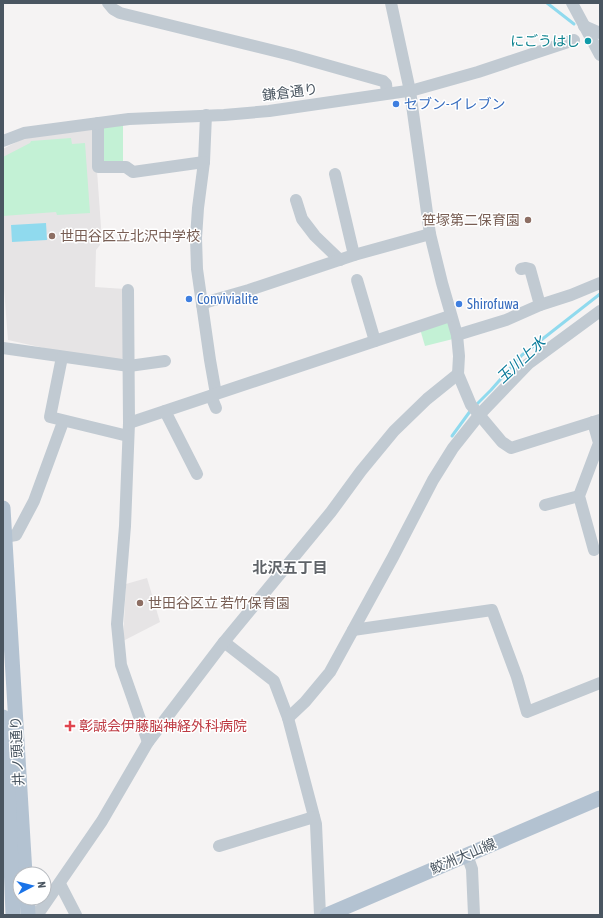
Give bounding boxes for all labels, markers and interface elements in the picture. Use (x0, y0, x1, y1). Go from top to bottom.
place label: にごうはし (510, 33, 580, 49)
marker: にごうはし (583, 36, 593, 46)
street label: 鎌倉通り (261, 81, 319, 103)
place label: セブン-イレブン (404, 96, 506, 112)
marker: セブン-イレブン (391, 99, 401, 109)
place label: 笹塚第二保育園 (422, 212, 520, 228)
marker: 笹塚第二保育園 (523, 215, 533, 225)
place label: 世田谷区立北沢中学校 (60, 228, 200, 244)
marker: 世田谷区立北沢中学校 (47, 231, 57, 241)
place label: Convivialite (197, 291, 258, 307)
marker: Convivialite (184, 294, 194, 304)
place label: Shirofuwa (467, 296, 519, 312)
marker: Shirofuwa (454, 299, 464, 309)
water label: 玉川上水 (493, 332, 550, 386)
district label: 北沢五丁目 (252, 559, 328, 576)
place label: 世田谷区立 若竹保育園 (148, 595, 290, 611)
marker: 世田谷区立 若竹保育園 (135, 598, 145, 608)
street label: 井ノ頭通り (7, 716, 27, 786)
place label: 彰誠会伊藤脳神経外科病院 (79, 718, 247, 734)
marker: 彰誠会伊藤脳神経外科病院 (64, 720, 76, 732)
street label: 鮫洲大山線 (428, 835, 498, 877)
north arrow (12, 866, 52, 906)
text: N (36, 881, 48, 889)

